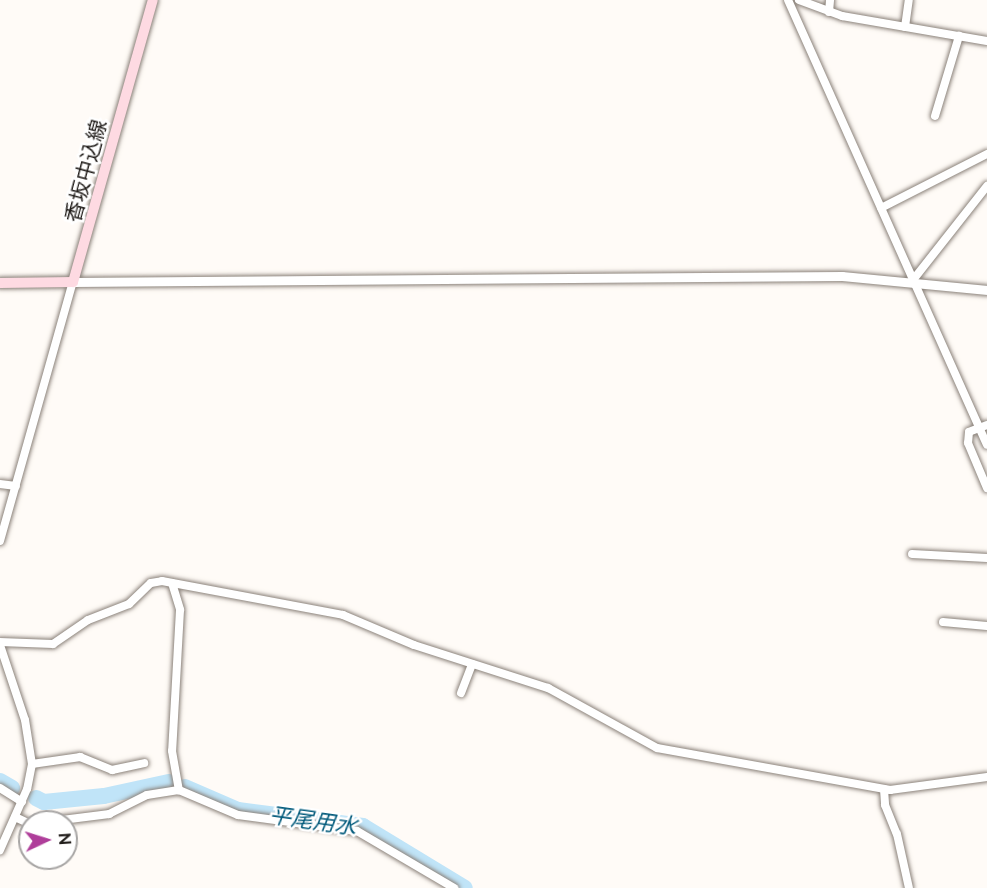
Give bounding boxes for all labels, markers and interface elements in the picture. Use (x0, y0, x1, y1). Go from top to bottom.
street label: 香坂中込線 (60, 117, 112, 225)
water label: 平尾用水 (268, 802, 358, 840)
north arrow (18, 810, 78, 870)
text: N (55, 832, 74, 846)

